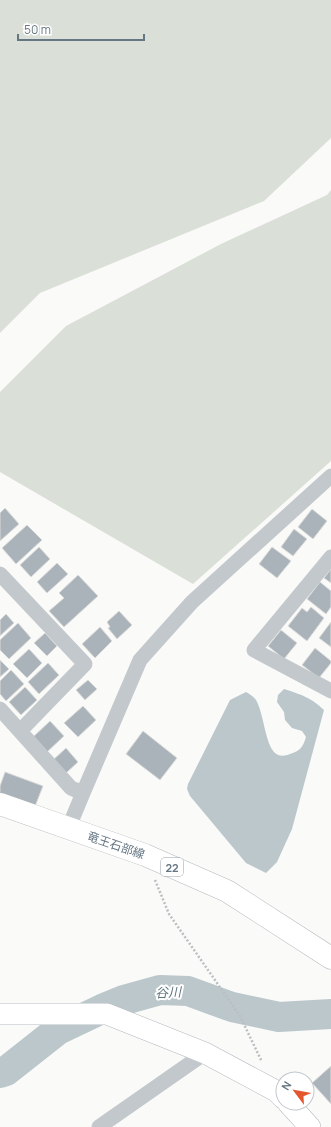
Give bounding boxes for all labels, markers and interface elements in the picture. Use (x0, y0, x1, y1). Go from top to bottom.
scale bar (18, 16, 144, 42)
text: 50 m (24, 21, 51, 38)
street label: 竜王石部線 (85, 827, 147, 863)
road number: 22 (161, 858, 183, 876)
water label: 谷川 (155, 982, 183, 1001)
north arrow (275, 1071, 315, 1111)
text: N (278, 1078, 295, 1093)

